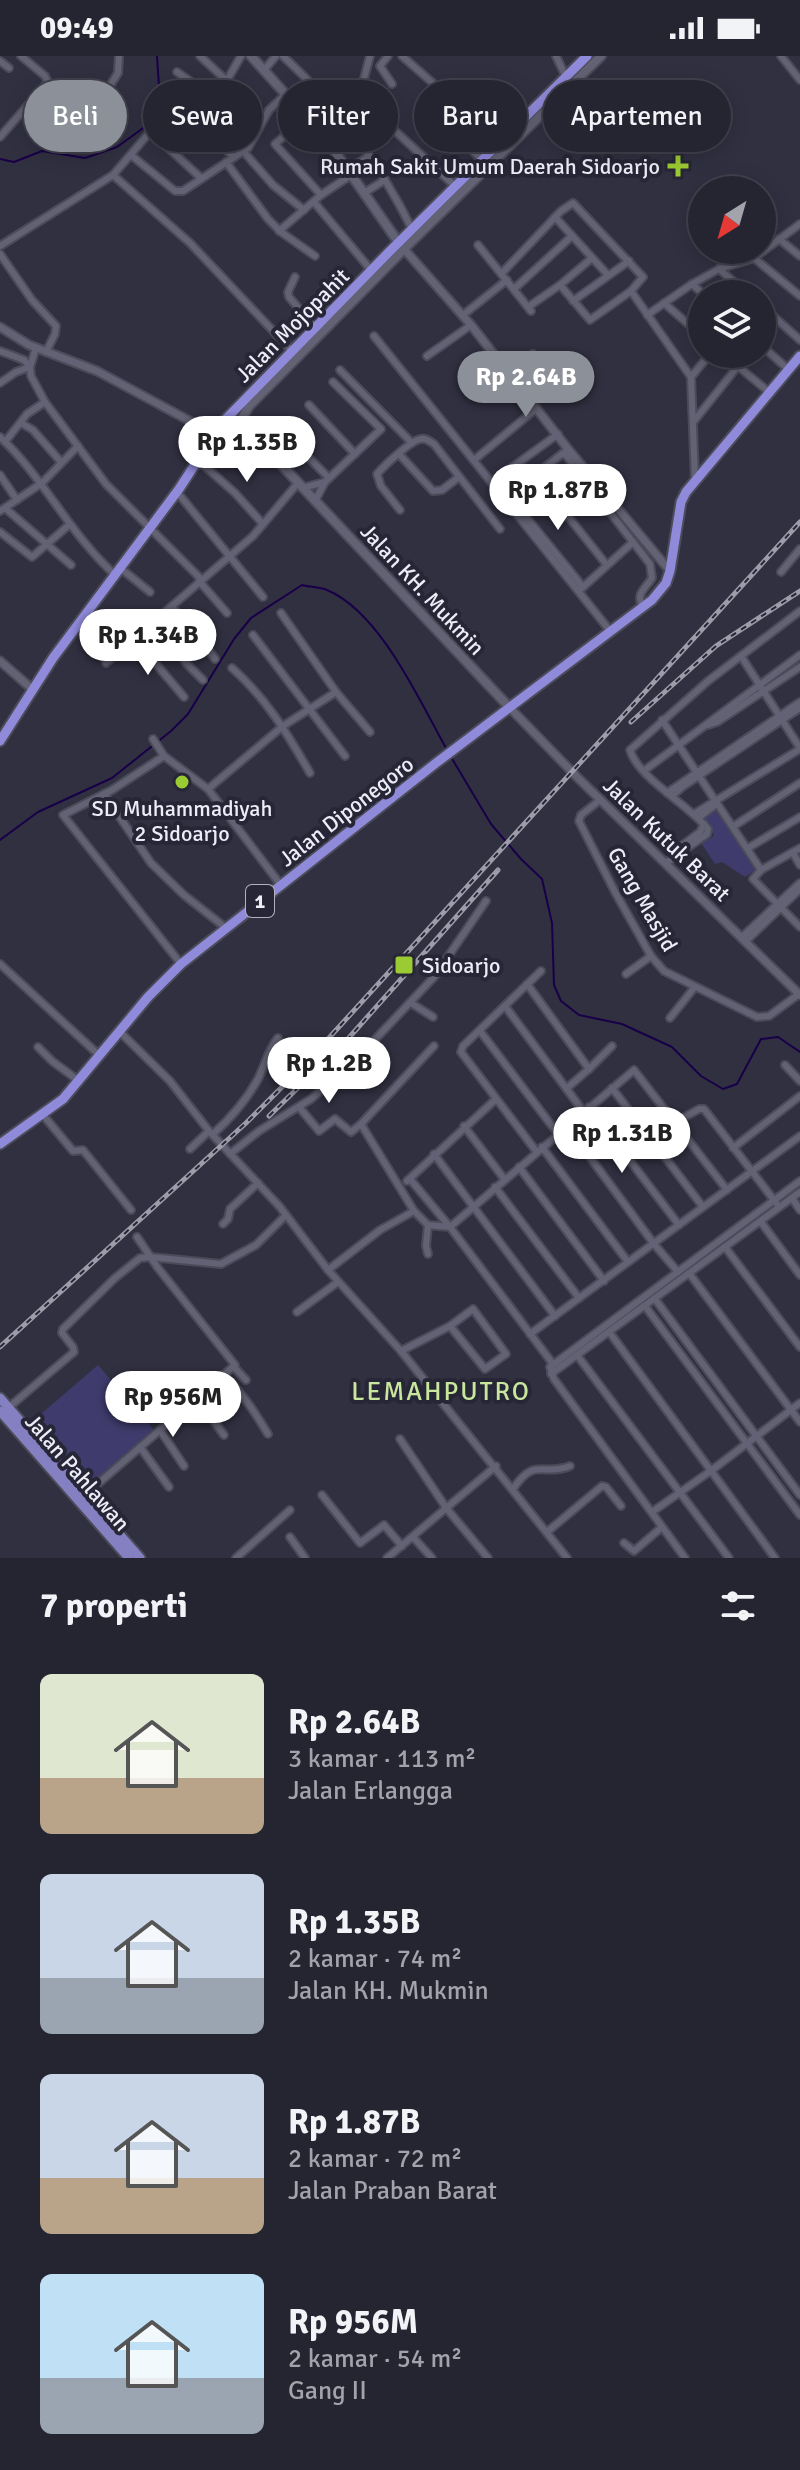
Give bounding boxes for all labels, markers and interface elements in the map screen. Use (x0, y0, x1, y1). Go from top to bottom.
text: 09:49 (40, 10, 114, 47)
chip: Beli (24, 80, 127, 152)
chip: Sewa (143, 80, 262, 152)
chip: Filter (278, 80, 398, 152)
chip: Baru (414, 80, 527, 152)
chip: Apartemen (543, 80, 731, 152)
place label: Rumah Sakit Umum Daerah Sidoarjo (320, 153, 660, 180)
marker: Rumah Sakit Umum Daerah Sidoarjo (667, 155, 689, 177)
north arrow (688, 176, 776, 264)
map controls (688, 176, 776, 368)
street label: Jalan Mojopahit (230, 263, 355, 388)
button: layers (688, 280, 776, 368)
pin: Rp 2.64B (443, 351, 609, 419)
text: Rp 2.64B (475, 361, 577, 393)
pin: Rp 1.35B (164, 416, 330, 484)
text: Rp 1.35B (196, 426, 298, 458)
pin: Rp 1.87B (475, 464, 641, 532)
text: Rp 1.87B (507, 474, 609, 506)
street label: Jalan KH. Mukmin (355, 518, 490, 661)
pin: Rp 1.34B (65, 609, 231, 677)
text: Rp 1.34B (97, 619, 199, 651)
street label: Jalan Diponegoro (274, 750, 419, 872)
street label: Jalan Kutuk Barat (597, 772, 736, 907)
marker: SD Muhammadiyah 2 Sidoarjo (173, 773, 191, 791)
place label: SD Muhammadiyah 2 Sidoarjo (92, 795, 272, 847)
street label: Gang Masjid (602, 842, 683, 956)
road number: 1 (246, 885, 274, 917)
place label: Sidoarjo (422, 952, 500, 979)
marker: Sidoarjo (393, 954, 415, 976)
pin: Rp 1.2B (255, 1037, 403, 1105)
text: Rp 1.2B (285, 1047, 373, 1079)
pin: Rp 1.31B (539, 1107, 705, 1175)
text: Rp 1.31B (571, 1117, 673, 1149)
pin: Rp 956M (99, 1371, 247, 1439)
district label: LEMAHPUTRO (351, 1376, 531, 1408)
text: Rp 956M (123, 1381, 223, 1413)
street label: Jalan Pahlawan (19, 1408, 136, 1536)
icon: filters (716, 1584, 760, 1628)
text: 7 properti (40, 1585, 188, 1627)
text: Rp 2.64B (288, 1701, 420, 1743)
icon: home (104, 1706, 200, 1802)
text: 3 kamar · 113 m² (288, 1743, 476, 1775)
text: Jalan Erlangga (288, 1775, 453, 1807)
text: Rp 1.35B (288, 1901, 420, 1943)
icon: home (104, 1906, 200, 2002)
text: 2 kamar · 74 m² (288, 1943, 462, 1975)
text: Jalan KH. Mukmin (288, 1975, 489, 2007)
text: Rp 1.87B (288, 2101, 420, 2143)
icon: home (104, 2106, 200, 2202)
text: 2 kamar · 72 m² (288, 2143, 462, 2175)
text: Jalan Praban Barat (288, 2175, 497, 2207)
text: Rp 956M (288, 2301, 418, 2343)
icon: home (104, 2306, 200, 2402)
text: 2 kamar · 54 m² (288, 2343, 462, 2375)
text: Gang II (288, 2375, 367, 2407)

